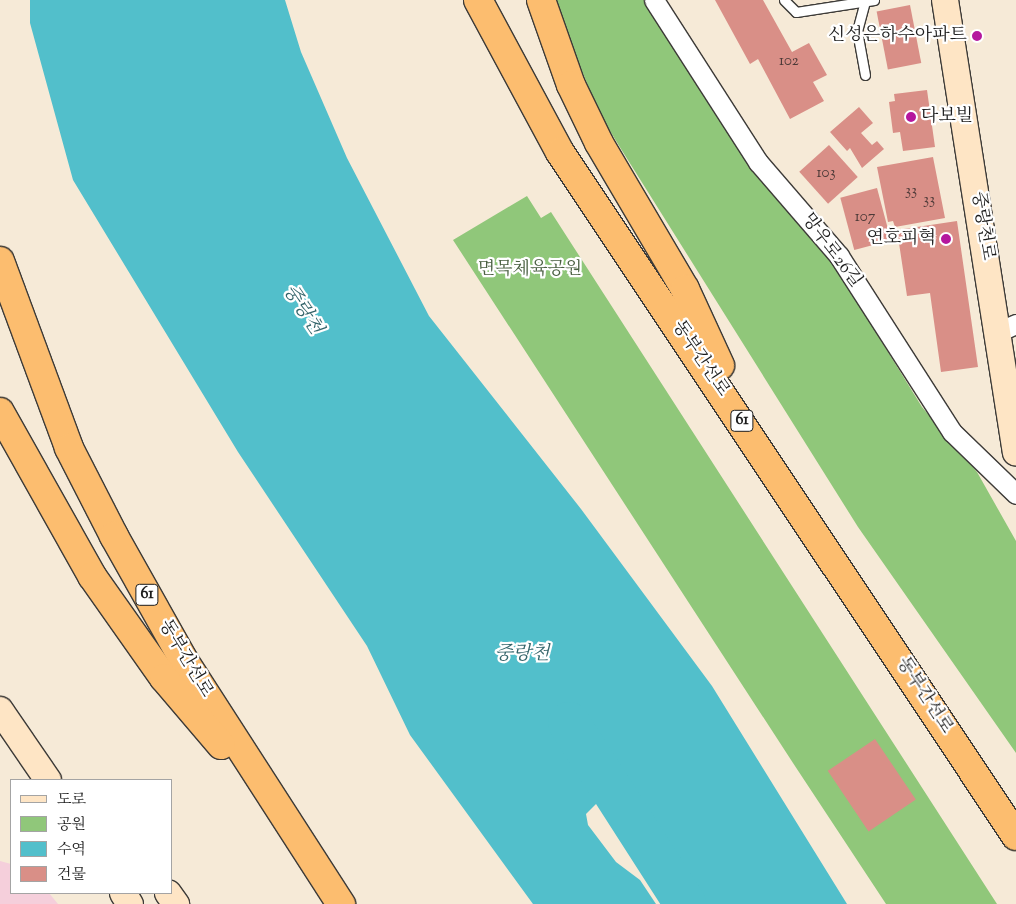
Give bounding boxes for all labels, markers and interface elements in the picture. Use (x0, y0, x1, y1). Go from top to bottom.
place label: 신성은하수아파트 (828, 25, 967, 47)
marker: 신성은하수아파트 (971, 30, 983, 42)
house number: 102 (779, 53, 799, 71)
place label: 다보빌 (921, 106, 973, 128)
marker: 다보빌 (905, 111, 917, 123)
house number: 103 (817, 165, 835, 183)
house number: 33 (905, 183, 917, 201)
street label: 중랑천로 (966, 190, 998, 262)
house number: 33 (923, 192, 935, 210)
house number: 107 (855, 209, 875, 227)
street label: 망우로26길 (796, 210, 866, 292)
place label: 연호피혁 (866, 228, 936, 250)
marker: 연호피혁 (940, 233, 952, 245)
park label: 면목체육공원 (478, 259, 582, 281)
water label: 중랑천 (277, 281, 327, 339)
street label: 동부간선로 (667, 317, 733, 401)
road number: 61 (730, 408, 754, 434)
road number: 61 (134, 582, 160, 608)
street label: 동부간선로 (153, 616, 217, 702)
water label: 중랑천 (494, 644, 550, 666)
street label: 동부간선로 (891, 654, 957, 738)
legend (10, 779, 172, 894)
text: 도로 (57, 790, 86, 811)
text: 공원 (57, 815, 86, 836)
text: 수역 (57, 840, 86, 861)
text: 건물 (57, 865, 86, 886)

